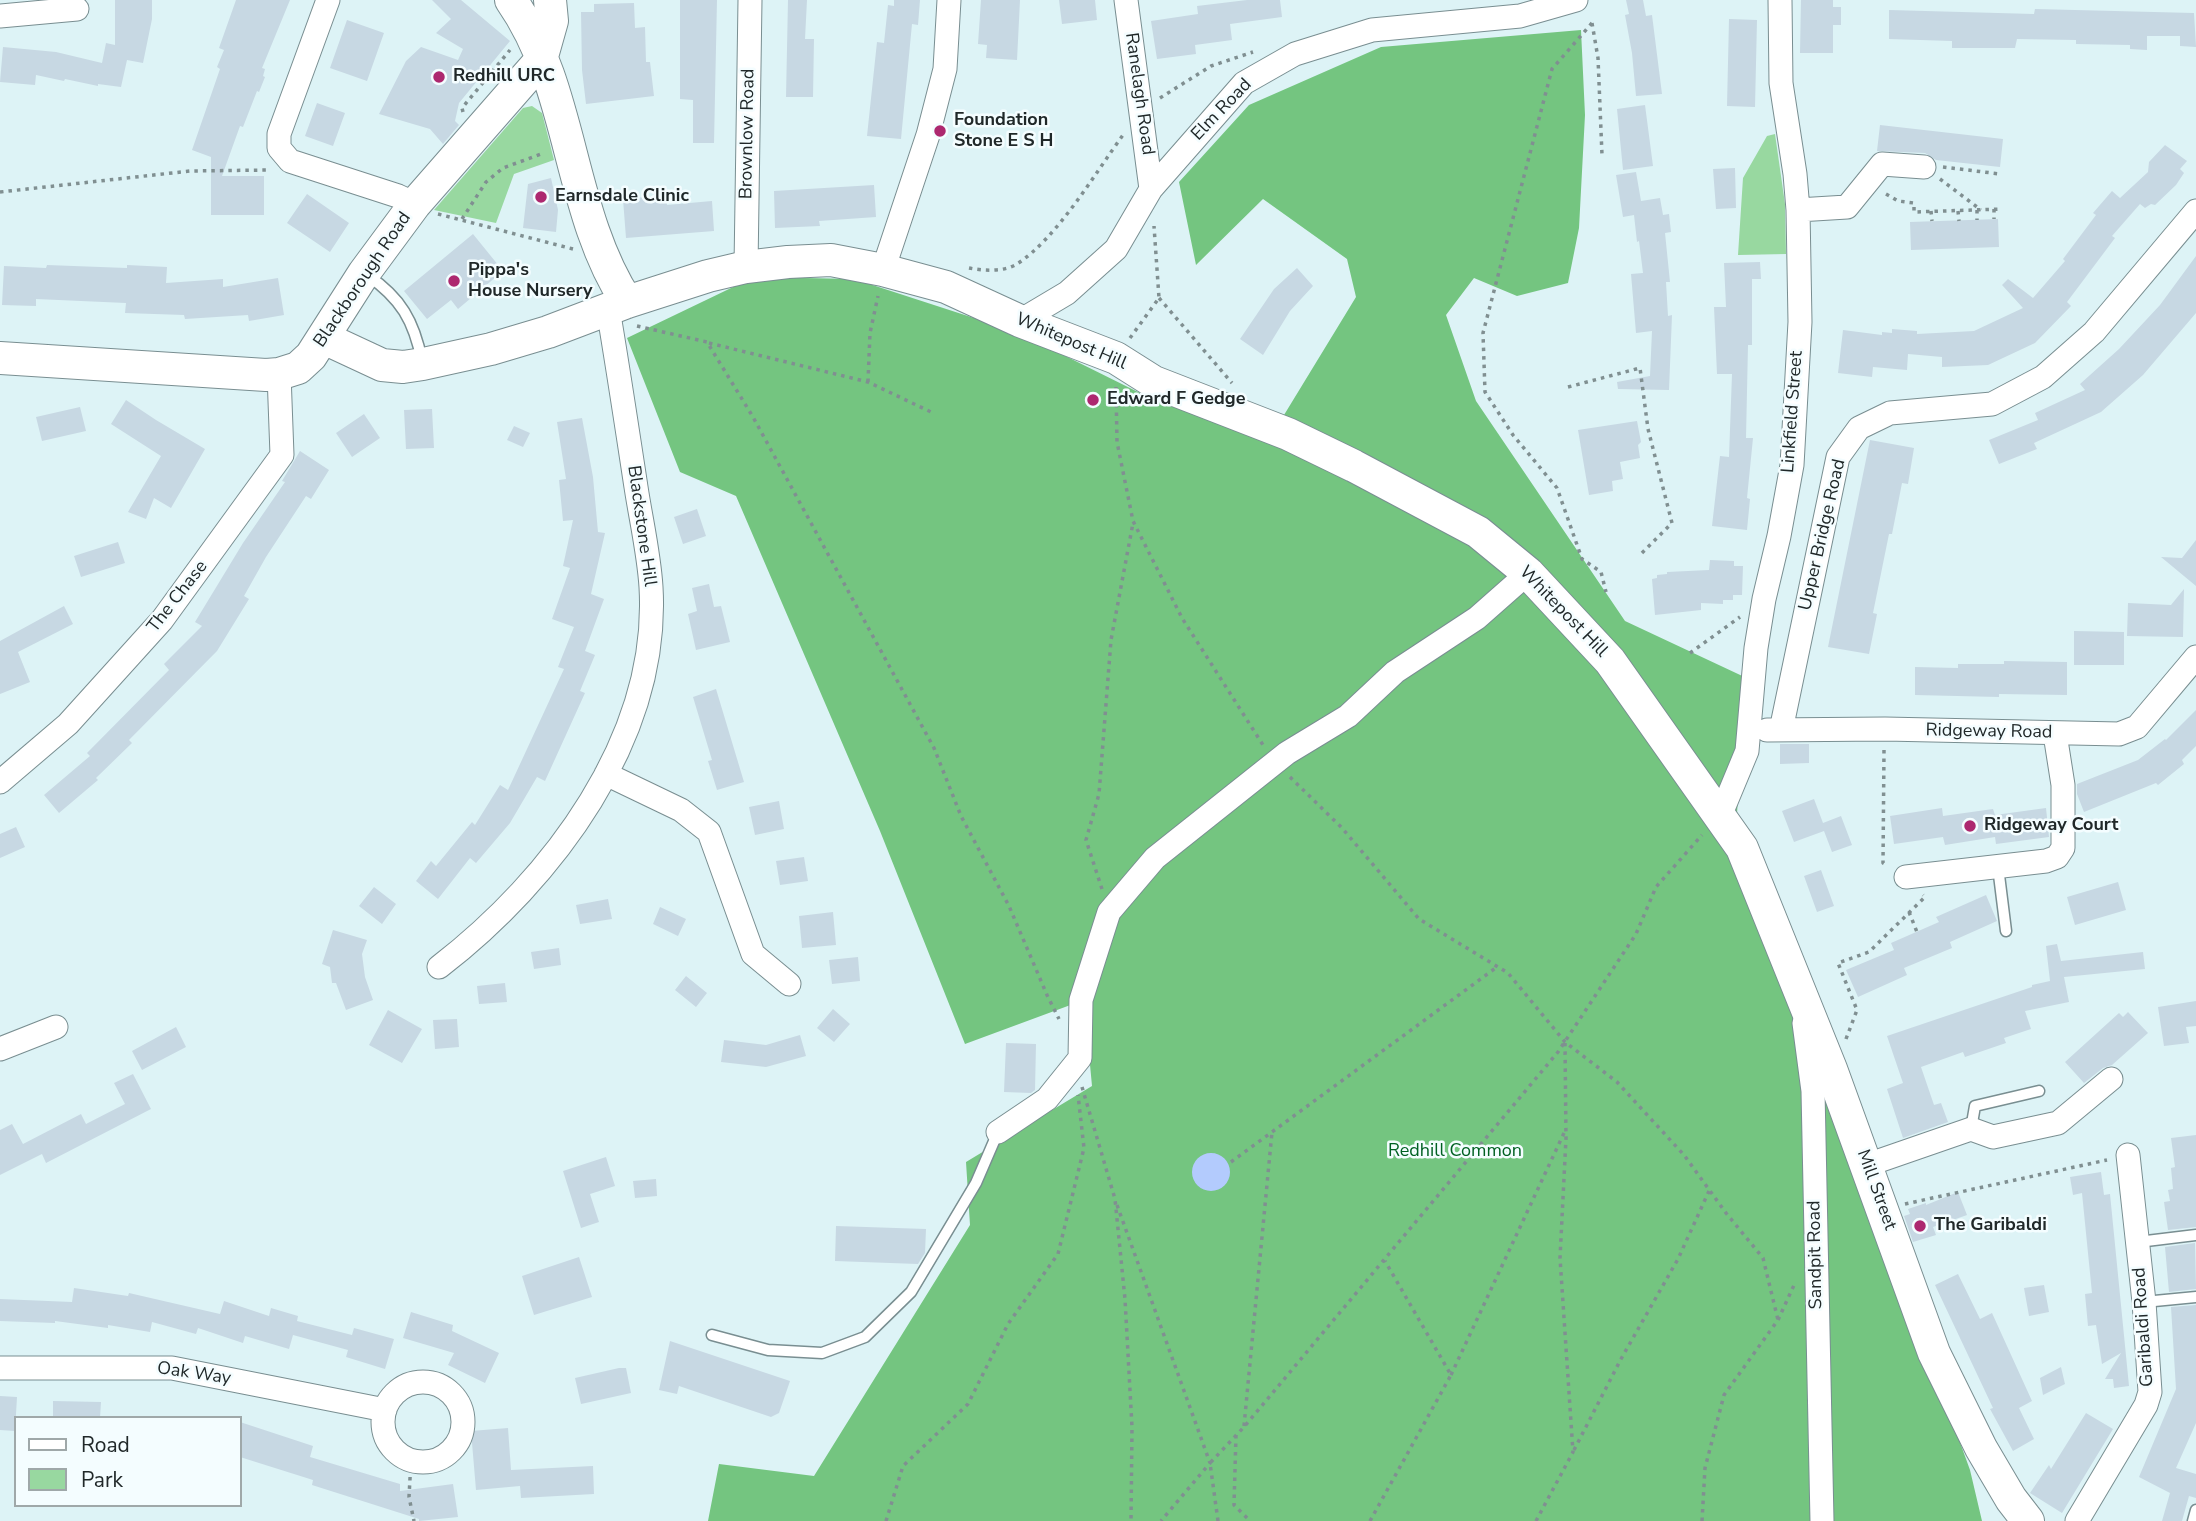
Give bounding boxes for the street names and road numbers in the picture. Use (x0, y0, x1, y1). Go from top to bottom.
street label: Ranelagh Road (1120, 31, 1158, 157)
street label: Brownlow Road (736, 69, 760, 199)
street label: Elm Road (1187, 75, 1257, 145)
street label: Blackborough Road (310, 208, 416, 352)
street label: Whitepost Hill (1012, 309, 1130, 375)
street label: Linkfield Street (1778, 350, 1808, 474)
street label: Upper Bridge Road (1795, 457, 1851, 613)
street label: Blackstone Hill (622, 464, 660, 588)
street label: The Chase (143, 557, 213, 637)
street label: Whitepost Hill (1514, 562, 1612, 662)
street label: Ridgeway Road (1925, 720, 2053, 744)
street label: Mill Street (1851, 1147, 1901, 1233)
street label: Sandpit Road (1804, 1200, 1828, 1310)
street label: Garibaldi Road (2129, 1267, 2159, 1387)
street label: Oak Way (156, 1358, 232, 1390)

